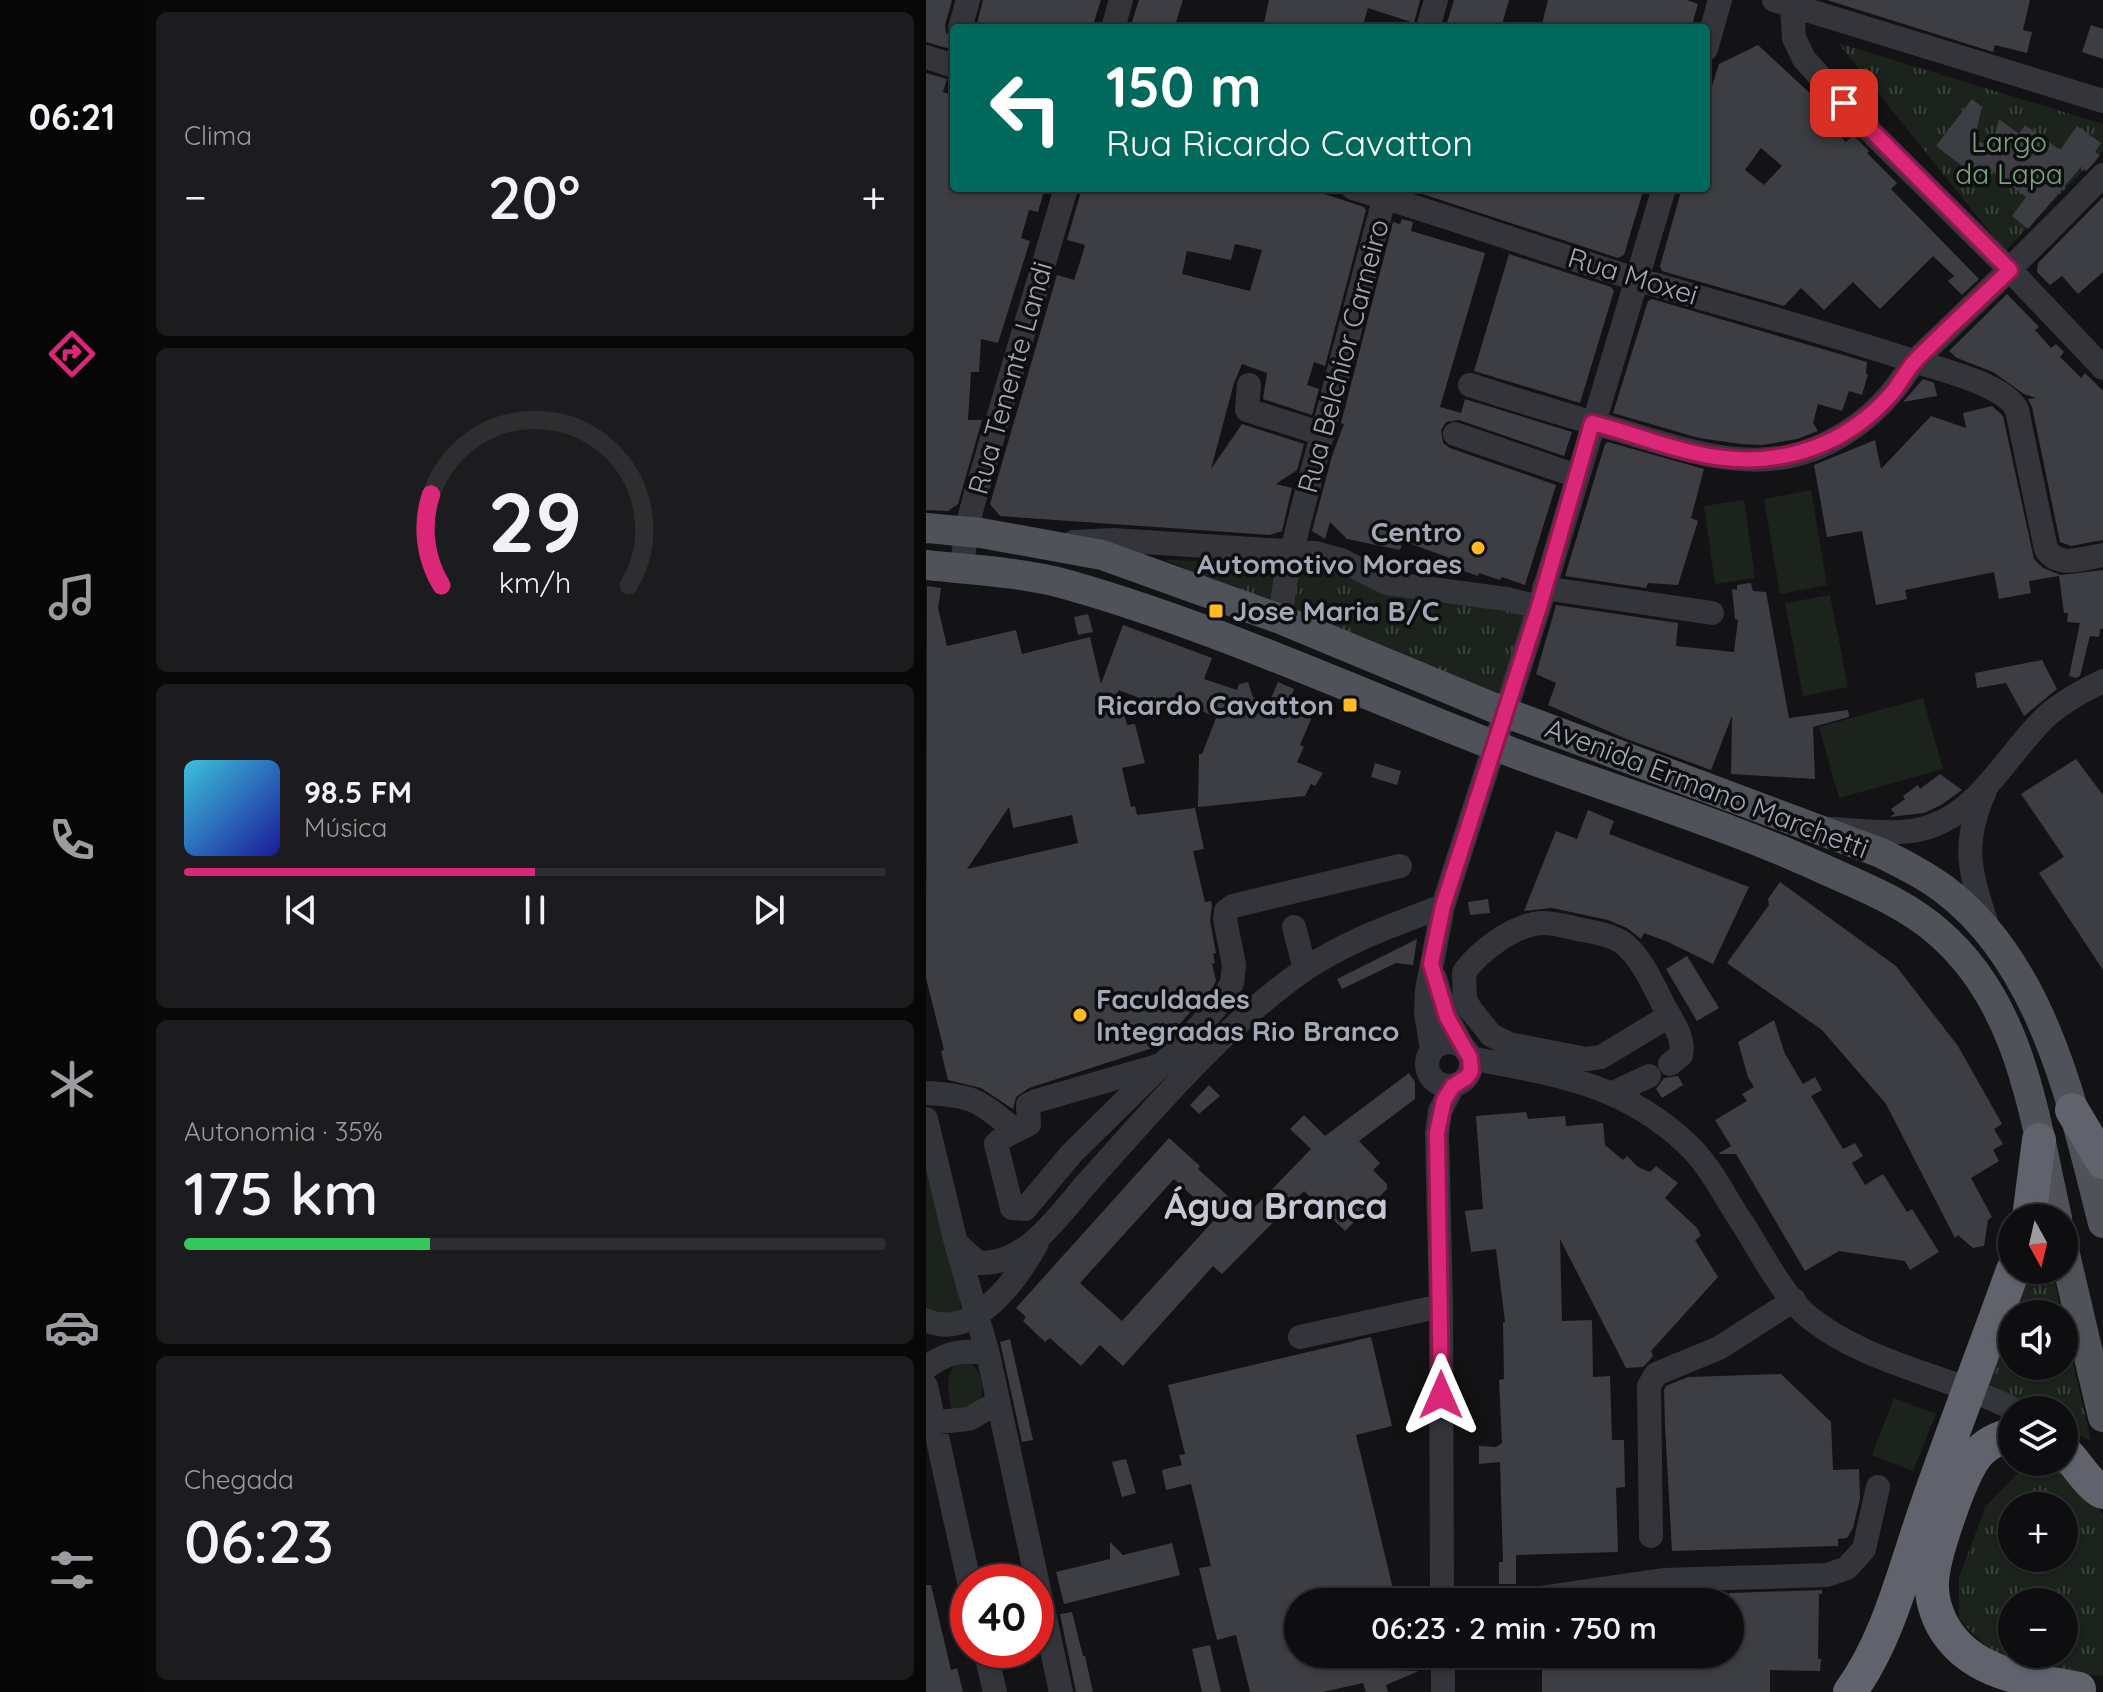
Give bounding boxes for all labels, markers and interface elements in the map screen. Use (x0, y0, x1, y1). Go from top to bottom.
text: 150 m (1106, 51, 1262, 121)
icon: left (974, 56, 1078, 160)
pin (1810, 69, 1878, 137)
icon: arrive (1822, 81, 1866, 125)
text: 06:21 (29, 94, 115, 139)
text: Clima (184, 119, 252, 152)
text: Rua Ricardo Cavatton (1106, 120, 1473, 165)
park label: Largo da Lapa (1955, 124, 2063, 191)
text: 20° (488, 159, 580, 234)
text: − (184, 169, 207, 224)
text: + (861, 169, 886, 224)
street label: Rua Belchior Carneiro (1289, 215, 1396, 497)
street label: Rua Moxei (1564, 239, 1702, 312)
street label: Rua Tenente Landi (960, 257, 1059, 498)
icon: directions (44, 326, 100, 382)
text: 29 (488, 469, 582, 573)
place label: Centro Automotivo Moraes (1197, 514, 1462, 581)
marker: Centro Automotivo Moraes (1469, 539, 1487, 557)
text: km/h (499, 564, 571, 600)
icon: music (44, 569, 100, 625)
place label: Jose Maria B/C (1232, 593, 1439, 628)
marker: Jose Maria B/C (1207, 602, 1225, 620)
place label: Ricardo Cavatton (1097, 687, 1334, 722)
marker: Ricardo Cavatton (1341, 696, 1359, 714)
street label: Avenida Ermano Marchetti (1541, 710, 1874, 865)
text: 98.5 FM (304, 773, 412, 811)
text: Música (304, 811, 387, 844)
icon: phone (44, 812, 100, 868)
icon: previous (279, 888, 323, 932)
icon: pause (513, 888, 557, 932)
icon: next (747, 888, 791, 932)
place label: Faculdades Integradas Rio Branco (1096, 981, 1399, 1048)
marker: Faculdades Integradas Rio Branco (1071, 1006, 1089, 1024)
icon: climate (44, 1056, 100, 1112)
text: Autonomia · 35% (184, 1115, 383, 1148)
text: 175 km (184, 1155, 378, 1230)
district label: Água Branca (1164, 1183, 1388, 1228)
north arrow (1998, 1204, 2078, 1284)
map controls (1998, 1204, 2078, 1668)
icon: car (44, 1299, 100, 1355)
button: sound (1998, 1300, 2078, 1380)
position arrow (1399, 1353, 1483, 1437)
button: layers (1998, 1396, 2078, 1476)
text: Chegada (184, 1463, 294, 1496)
button: + (1998, 1492, 2078, 1572)
text: 06:23 (184, 1503, 334, 1578)
icon: filters (44, 1542, 100, 1598)
speed limit sign: 40 (950, 1564, 1054, 1668)
button: − (1998, 1588, 2078, 1668)
text: 06:23 · 2 min · 750 m (1371, 1609, 1657, 1647)

